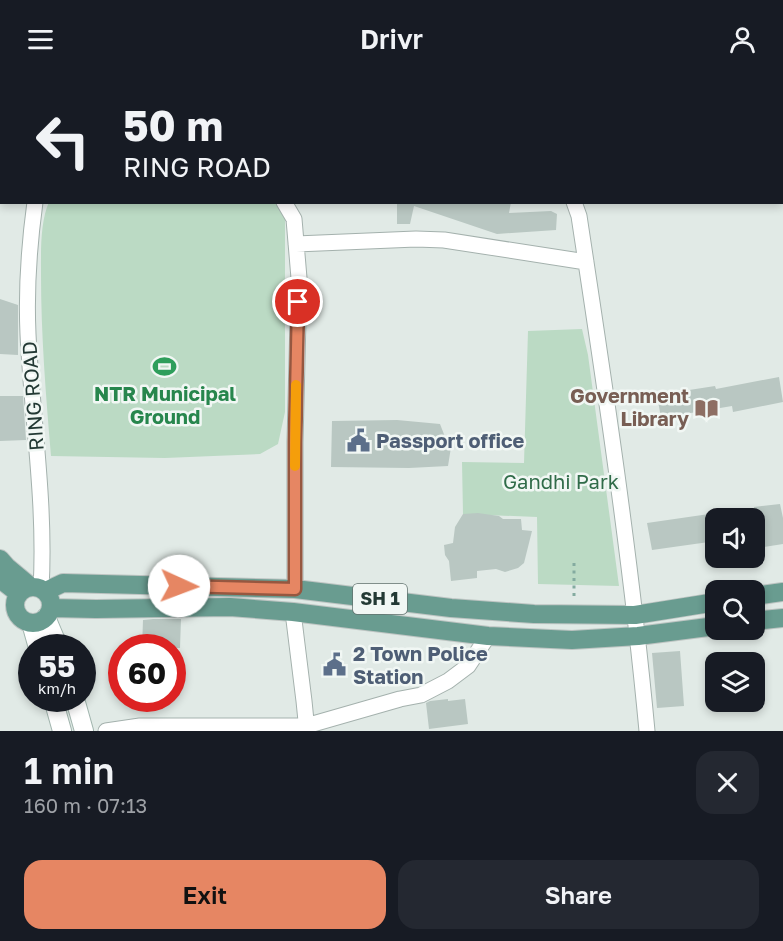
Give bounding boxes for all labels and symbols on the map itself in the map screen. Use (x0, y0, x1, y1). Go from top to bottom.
pin (272, 276, 323, 327)
street label: RING ROAD (16, 341, 48, 452)
sports icon: NTR Municipal Ground (152, 353, 178, 379)
place label: NTR Municipal Ground (94, 381, 236, 428)
place label: Government Library (570, 383, 689, 430)
library icon: Government Library (694, 395, 720, 421)
public building icon: Passport office (345, 428, 371, 454)
place label: Passport office (376, 428, 524, 452)
park label: Gandhi Park (503, 469, 619, 493)
position arrow (147, 554, 211, 618)
road number: SH 1 (353, 584, 407, 614)
speed limit sign: 60 (108, 634, 186, 712)
place label: 2 Town Police Station (353, 641, 488, 688)
public building icon: 2 Town Police Station (322, 652, 348, 678)

